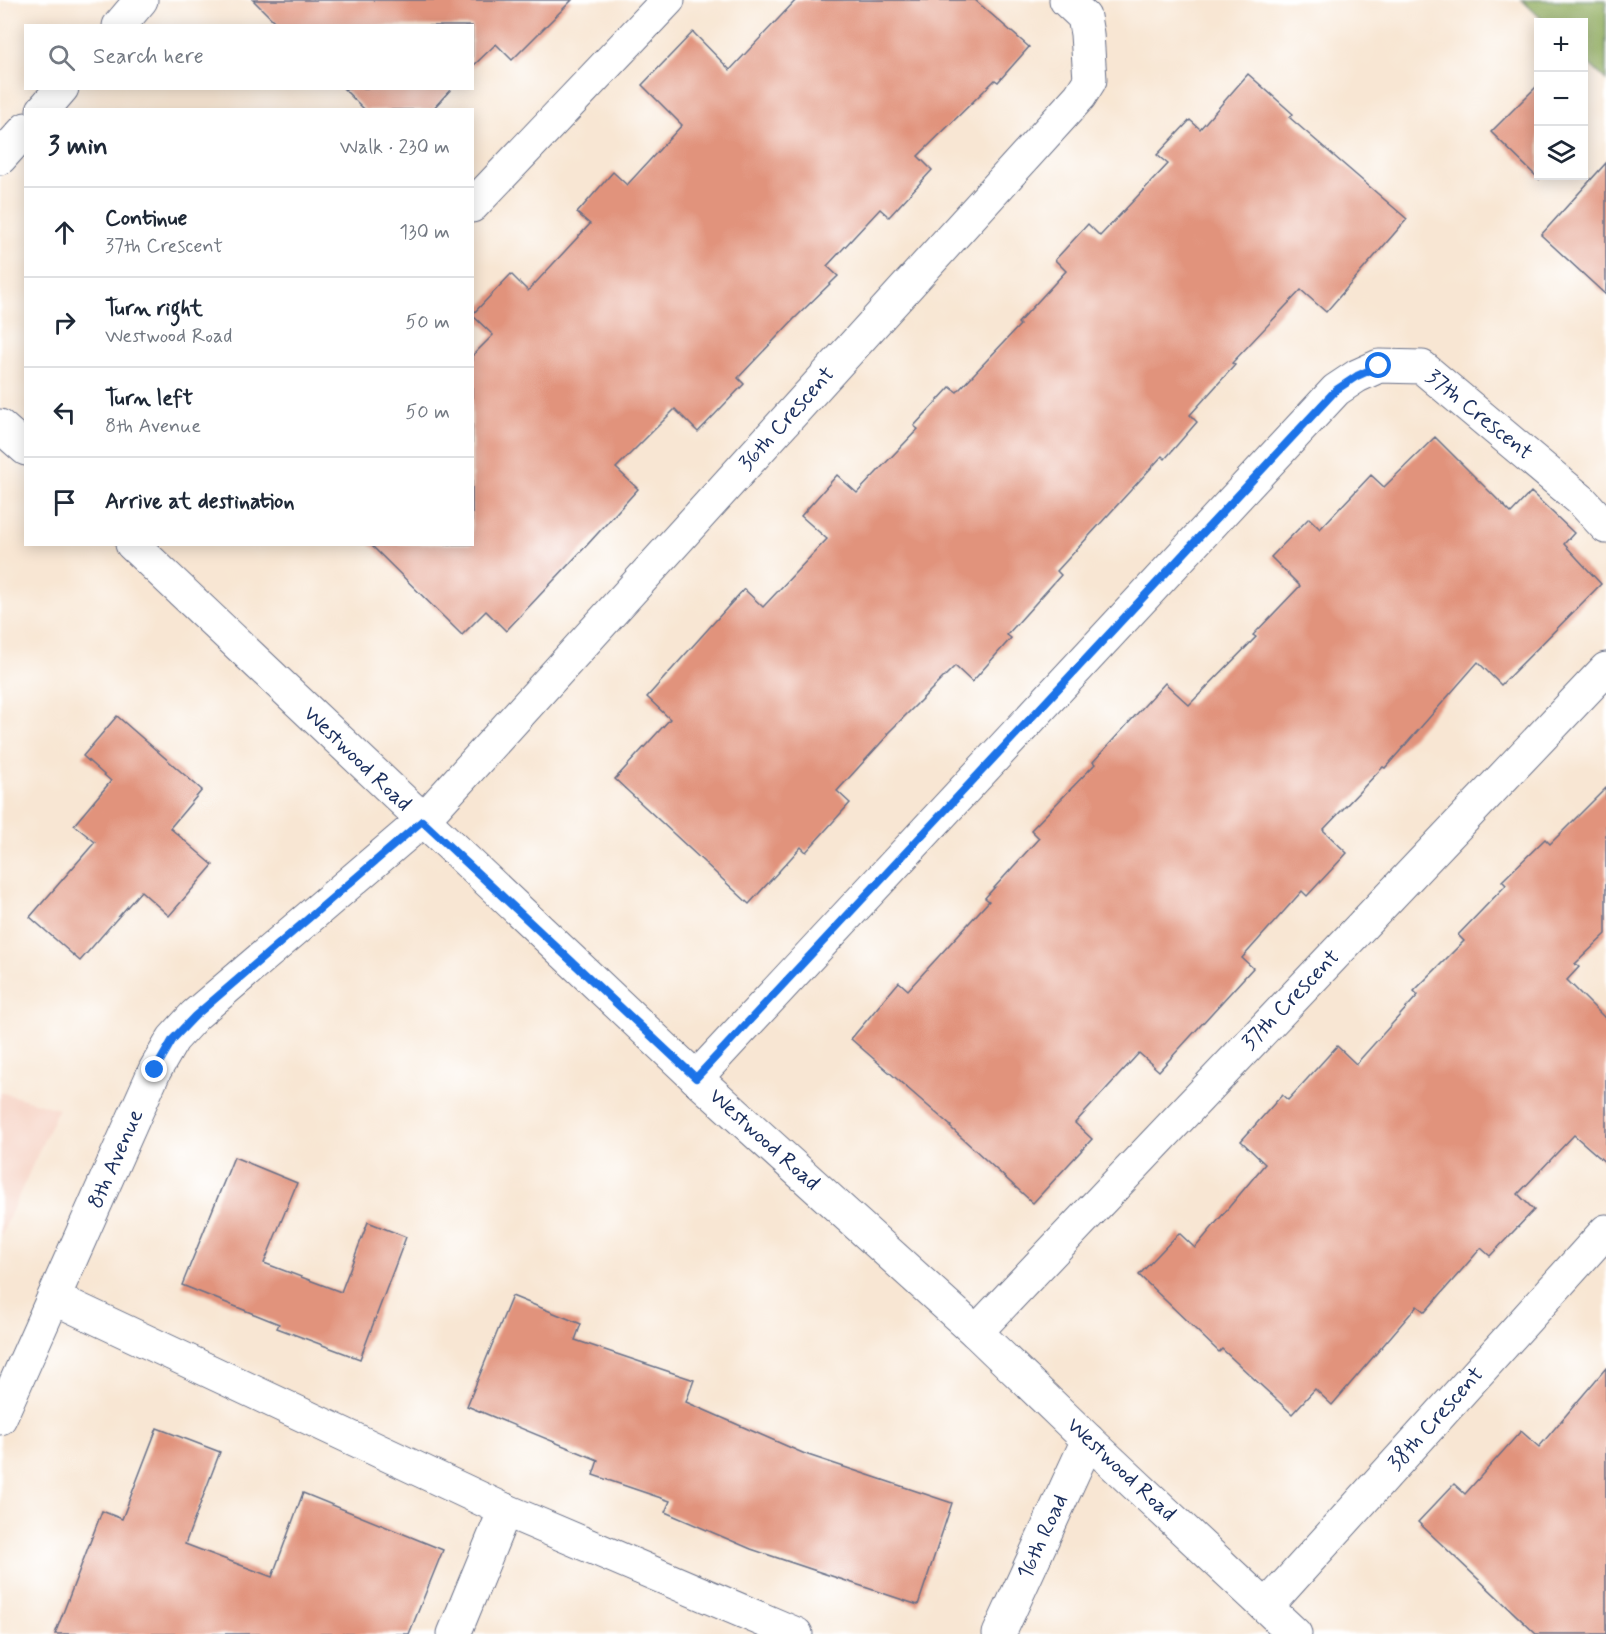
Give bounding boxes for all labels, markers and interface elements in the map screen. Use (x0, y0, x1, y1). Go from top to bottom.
map controls (1534, 18, 1588, 180)
button: + (1534, 18, 1588, 72)
search box (24, 24, 474, 90)
icon: search (45, 41, 78, 74)
text: Search here (93, 43, 204, 71)
button: − (1534, 72, 1588, 126)
button: layers (1534, 126, 1588, 180)
text: 3 min (48, 130, 108, 164)
text: Walk · 230 m (340, 134, 450, 161)
text: Continue (105, 205, 187, 233)
icon: ahead (48, 216, 81, 249)
text: 130 m (399, 219, 450, 246)
text: 37th Crescent (105, 233, 223, 260)
text: Turn right (105, 295, 203, 323)
icon: right (48, 306, 81, 339)
text: 50 m (405, 309, 450, 336)
text: Westwood Road (105, 323, 232, 350)
route start (1365, 352, 1391, 378)
street label: 36th Crescent (733, 361, 841, 477)
street label: 37th Crescent (1420, 363, 1538, 467)
text: Turn left (105, 385, 193, 413)
icon: left (48, 396, 81, 429)
text: 50 m (405, 399, 450, 426)
text: 8th Avenue (105, 413, 201, 440)
icon: arrive (48, 486, 81, 519)
text: Arrive at destination (105, 488, 295, 516)
street label: Westwood Road (297, 700, 417, 818)
street label: 37th Crescent (1236, 944, 1346, 1056)
route end (141, 1056, 167, 1082)
street label: Westwood Road (703, 1083, 825, 1197)
street label: 8th Avenue (82, 1105, 150, 1213)
street label: 38th Crescent (1382, 1361, 1490, 1477)
street label: Westwood Road (1060, 1412, 1182, 1528)
street label: 16th Road (1011, 1490, 1075, 1584)

